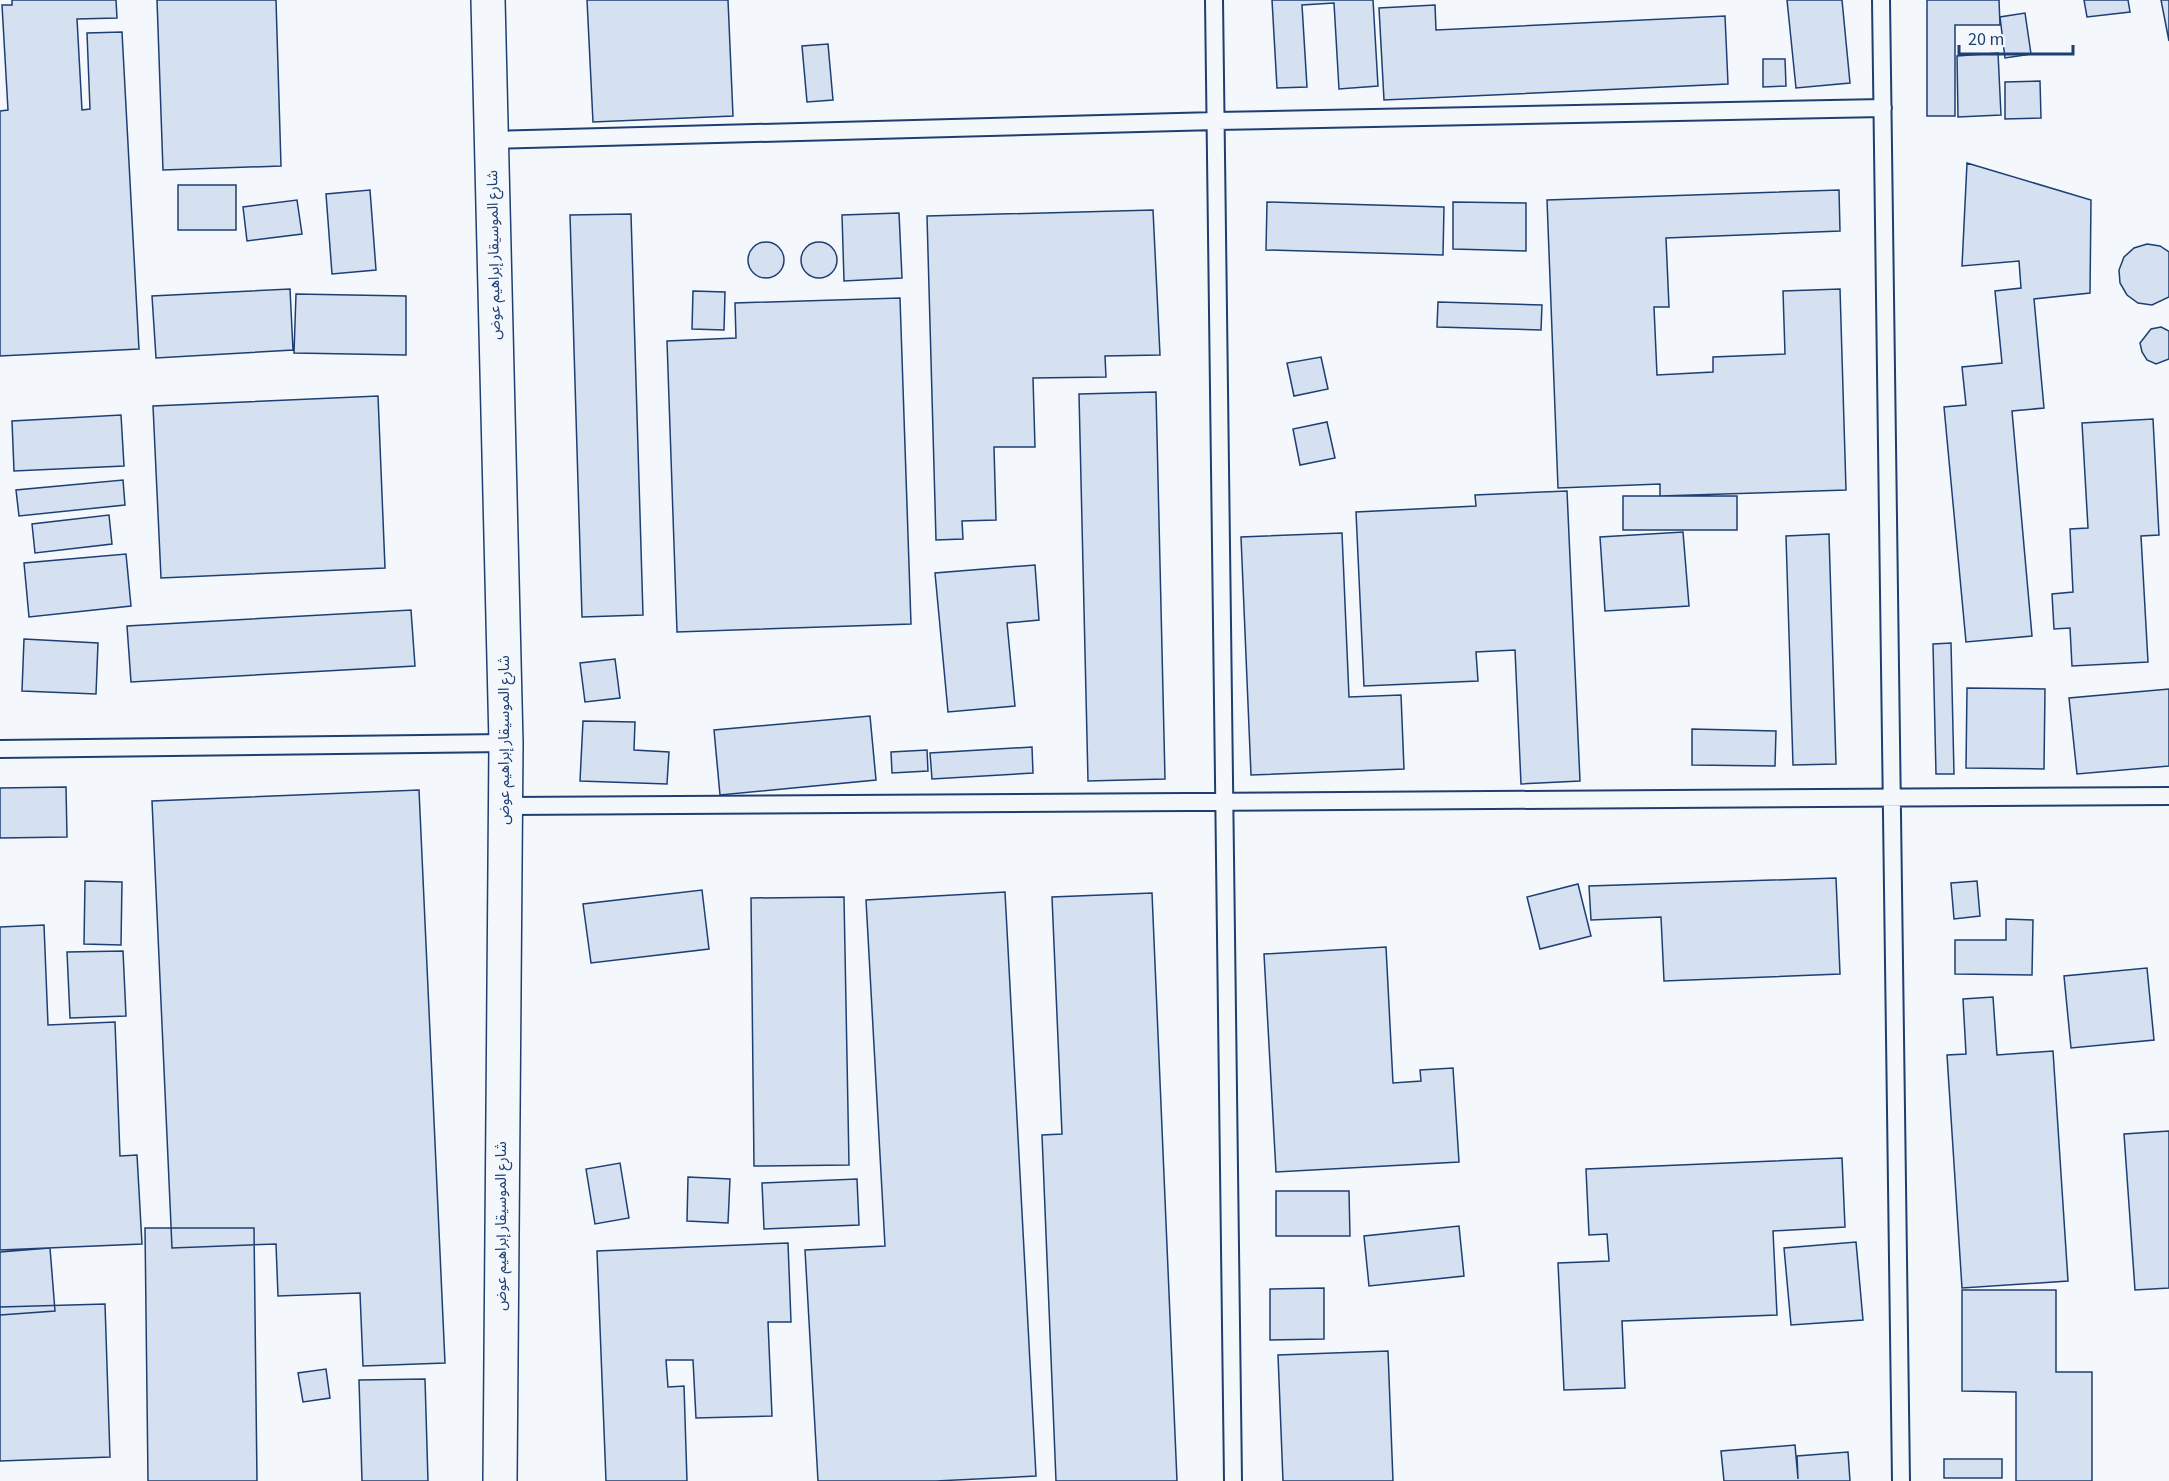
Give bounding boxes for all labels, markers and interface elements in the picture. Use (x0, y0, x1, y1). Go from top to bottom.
scale bar (1959, 18, 2073, 56)
text: 20 m (1968, 27, 2004, 52)
street label: شارع الموسيقار إبراهيم عوض (482, 170, 507, 340)
street label: شارع الموسيقار إبراهيم عوض (494, 655, 516, 825)
street label: شارع الموسيقار إبراهيم عوض (491, 1141, 513, 1311)

